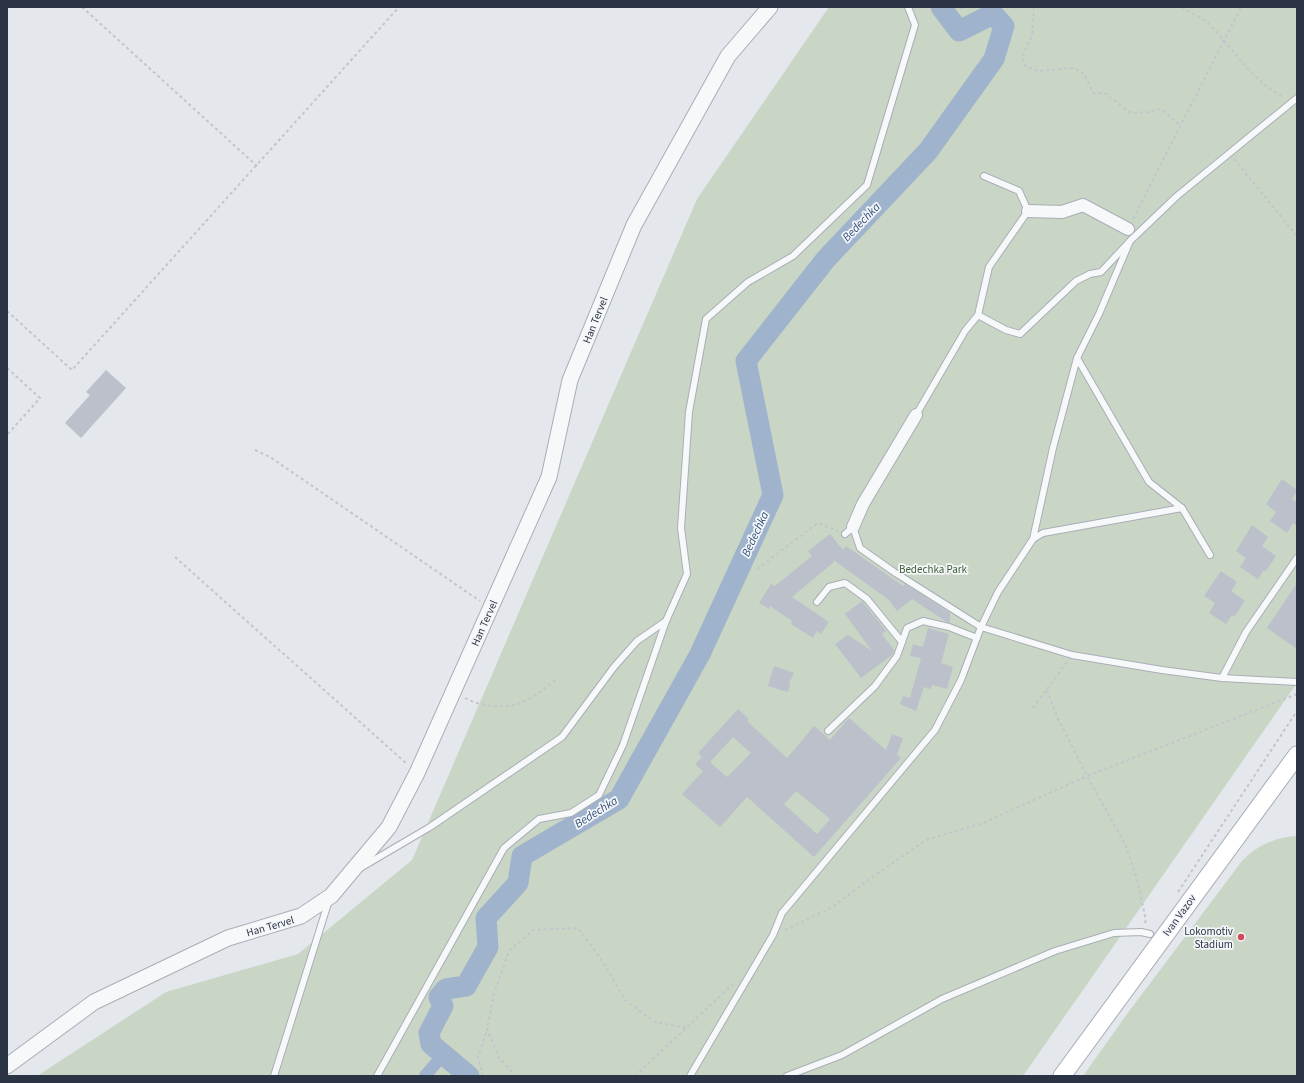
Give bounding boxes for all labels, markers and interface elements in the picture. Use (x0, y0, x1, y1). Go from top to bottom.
water label: Bedechka (839, 199, 885, 246)
street label: Han Tervel (579, 294, 612, 346)
water label: Bedechka (738, 508, 774, 560)
park label: Bedechka Park (899, 562, 968, 577)
street label: Han Tervel (468, 598, 501, 649)
water label: Bedechka (571, 792, 622, 832)
street label: Ivan Vazov (1159, 891, 1200, 939)
street label: Han Tervel (245, 912, 296, 940)
place label: Lokomotiv Stadium (1184, 924, 1233, 952)
marker: Lokomotiv Stadium (1236, 932, 1246, 942)

